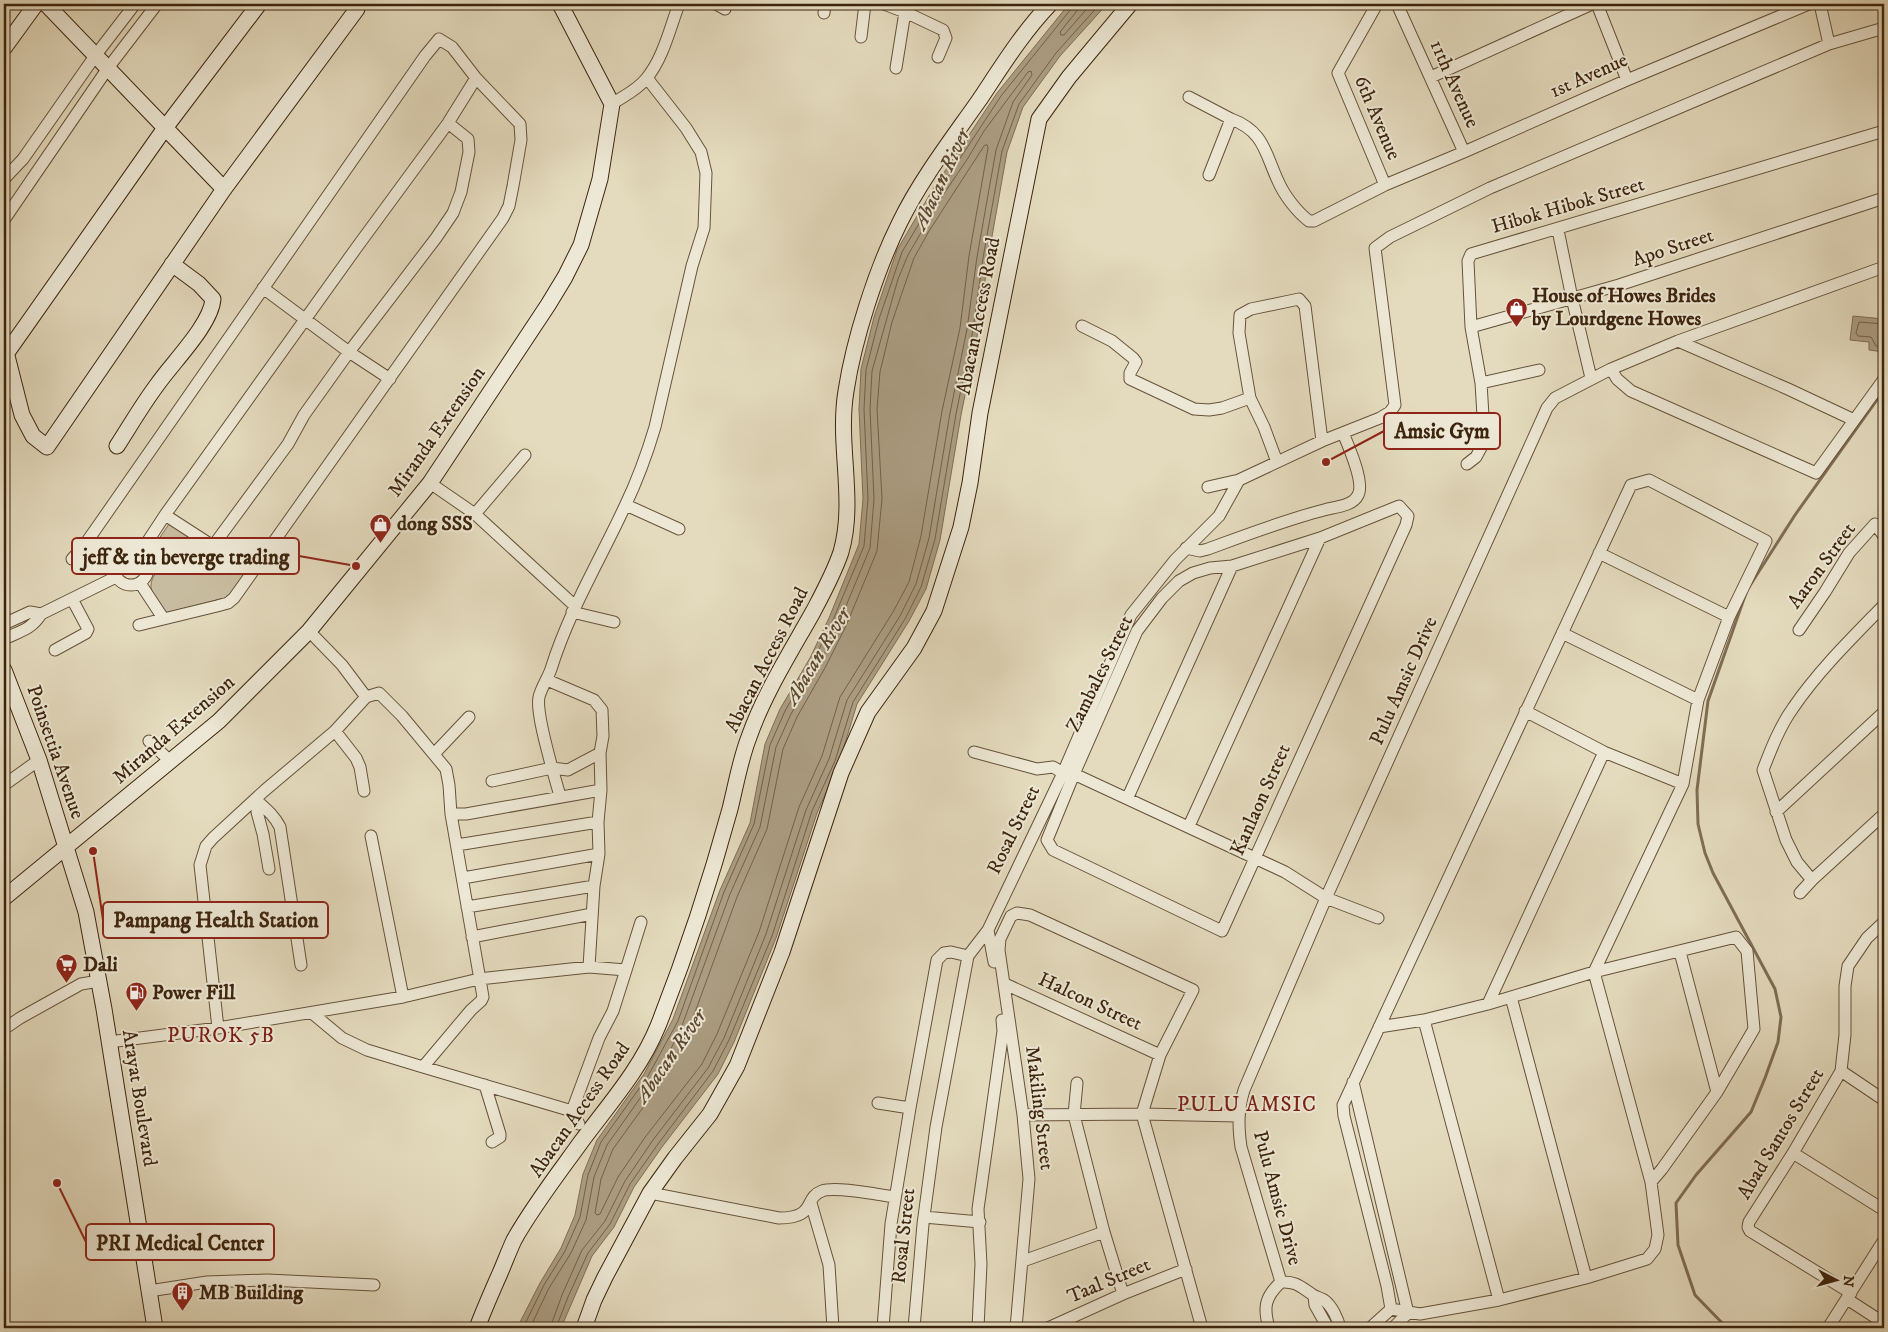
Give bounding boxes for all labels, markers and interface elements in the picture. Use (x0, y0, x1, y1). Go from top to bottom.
street label: 11th Avenue (1424, 36, 1484, 132)
street label: 1st Avenue (1546, 48, 1632, 104)
street label: 6th Avenue (1348, 72, 1406, 164)
water label: Abacan River (907, 123, 977, 235)
street label: Hibok Hibok Street (1489, 172, 1647, 240)
street label: Apo Street (1629, 223, 1717, 273)
street label: Abacan Access Road (951, 235, 1007, 397)
place label: House of Howes Brides by Lourdgene Howes (1531, 284, 1716, 332)
shop icon: House of Howes Brides by Lourdgene Howes (1504, 296, 1528, 327)
street label: Miranda Extension (383, 361, 492, 502)
callout: Amsic Gym (1384, 413, 1500, 449)
text: Amsic Gym (1393, 419, 1490, 445)
shop icon: dong SSS (369, 512, 393, 543)
place label: dong SSS (397, 512, 473, 537)
street label: Aaron Street (1782, 518, 1862, 614)
callout: jeff & tin beverge trading (72, 538, 299, 574)
text: jeff & tin beverge trading (79, 545, 290, 572)
street label: Abacan Access Road (720, 583, 814, 737)
water label: Abacan River (778, 602, 858, 711)
street label: Zambales Street (1061, 612, 1139, 736)
street label: Pulu Amsic Drive (1364, 613, 1444, 749)
street label: Miranda Extension (108, 670, 241, 790)
street label: Poinsettia Avenue (20, 682, 90, 822)
street label: Kanlaon Street (1225, 740, 1297, 860)
street label: Rosal Street (982, 782, 1046, 878)
callout: Pampang Health Station (103, 902, 328, 938)
text: Pampang Health Station (113, 908, 320, 934)
supermarket icon: Dali (55, 953, 79, 984)
place label: Dali (83, 953, 118, 978)
street label: Halcon Street (1034, 967, 1146, 1037)
fuel station icon: Power Fill (124, 981, 148, 1012)
place label: Power Fill (152, 981, 236, 1006)
water label: Abacan River (628, 1003, 714, 1109)
district label: PUROK 5B (167, 1023, 275, 1049)
street label: Arayat Boulevard (116, 1028, 162, 1168)
street label: Abacan Access Road (524, 1037, 636, 1183)
street label: Makiling Street (1019, 1045, 1059, 1171)
street label: Abad Santos Street (1732, 1064, 1830, 1204)
district label: PULU AMSIC (1177, 1092, 1317, 1118)
street label: Pulu Amsic Drive (1247, 1128, 1307, 1268)
street label: Rosal Street (887, 1187, 921, 1285)
callout: PRI Medical Center (86, 1224, 274, 1260)
text: PRI Medical Center (96, 1231, 265, 1257)
street label: Taal Street (1064, 1252, 1154, 1310)
north arrow (1810, 1254, 1860, 1304)
text: N (1838, 1275, 1857, 1288)
building icon: MB Building (171, 1281, 195, 1312)
place label: MB Building (199, 1281, 304, 1306)

